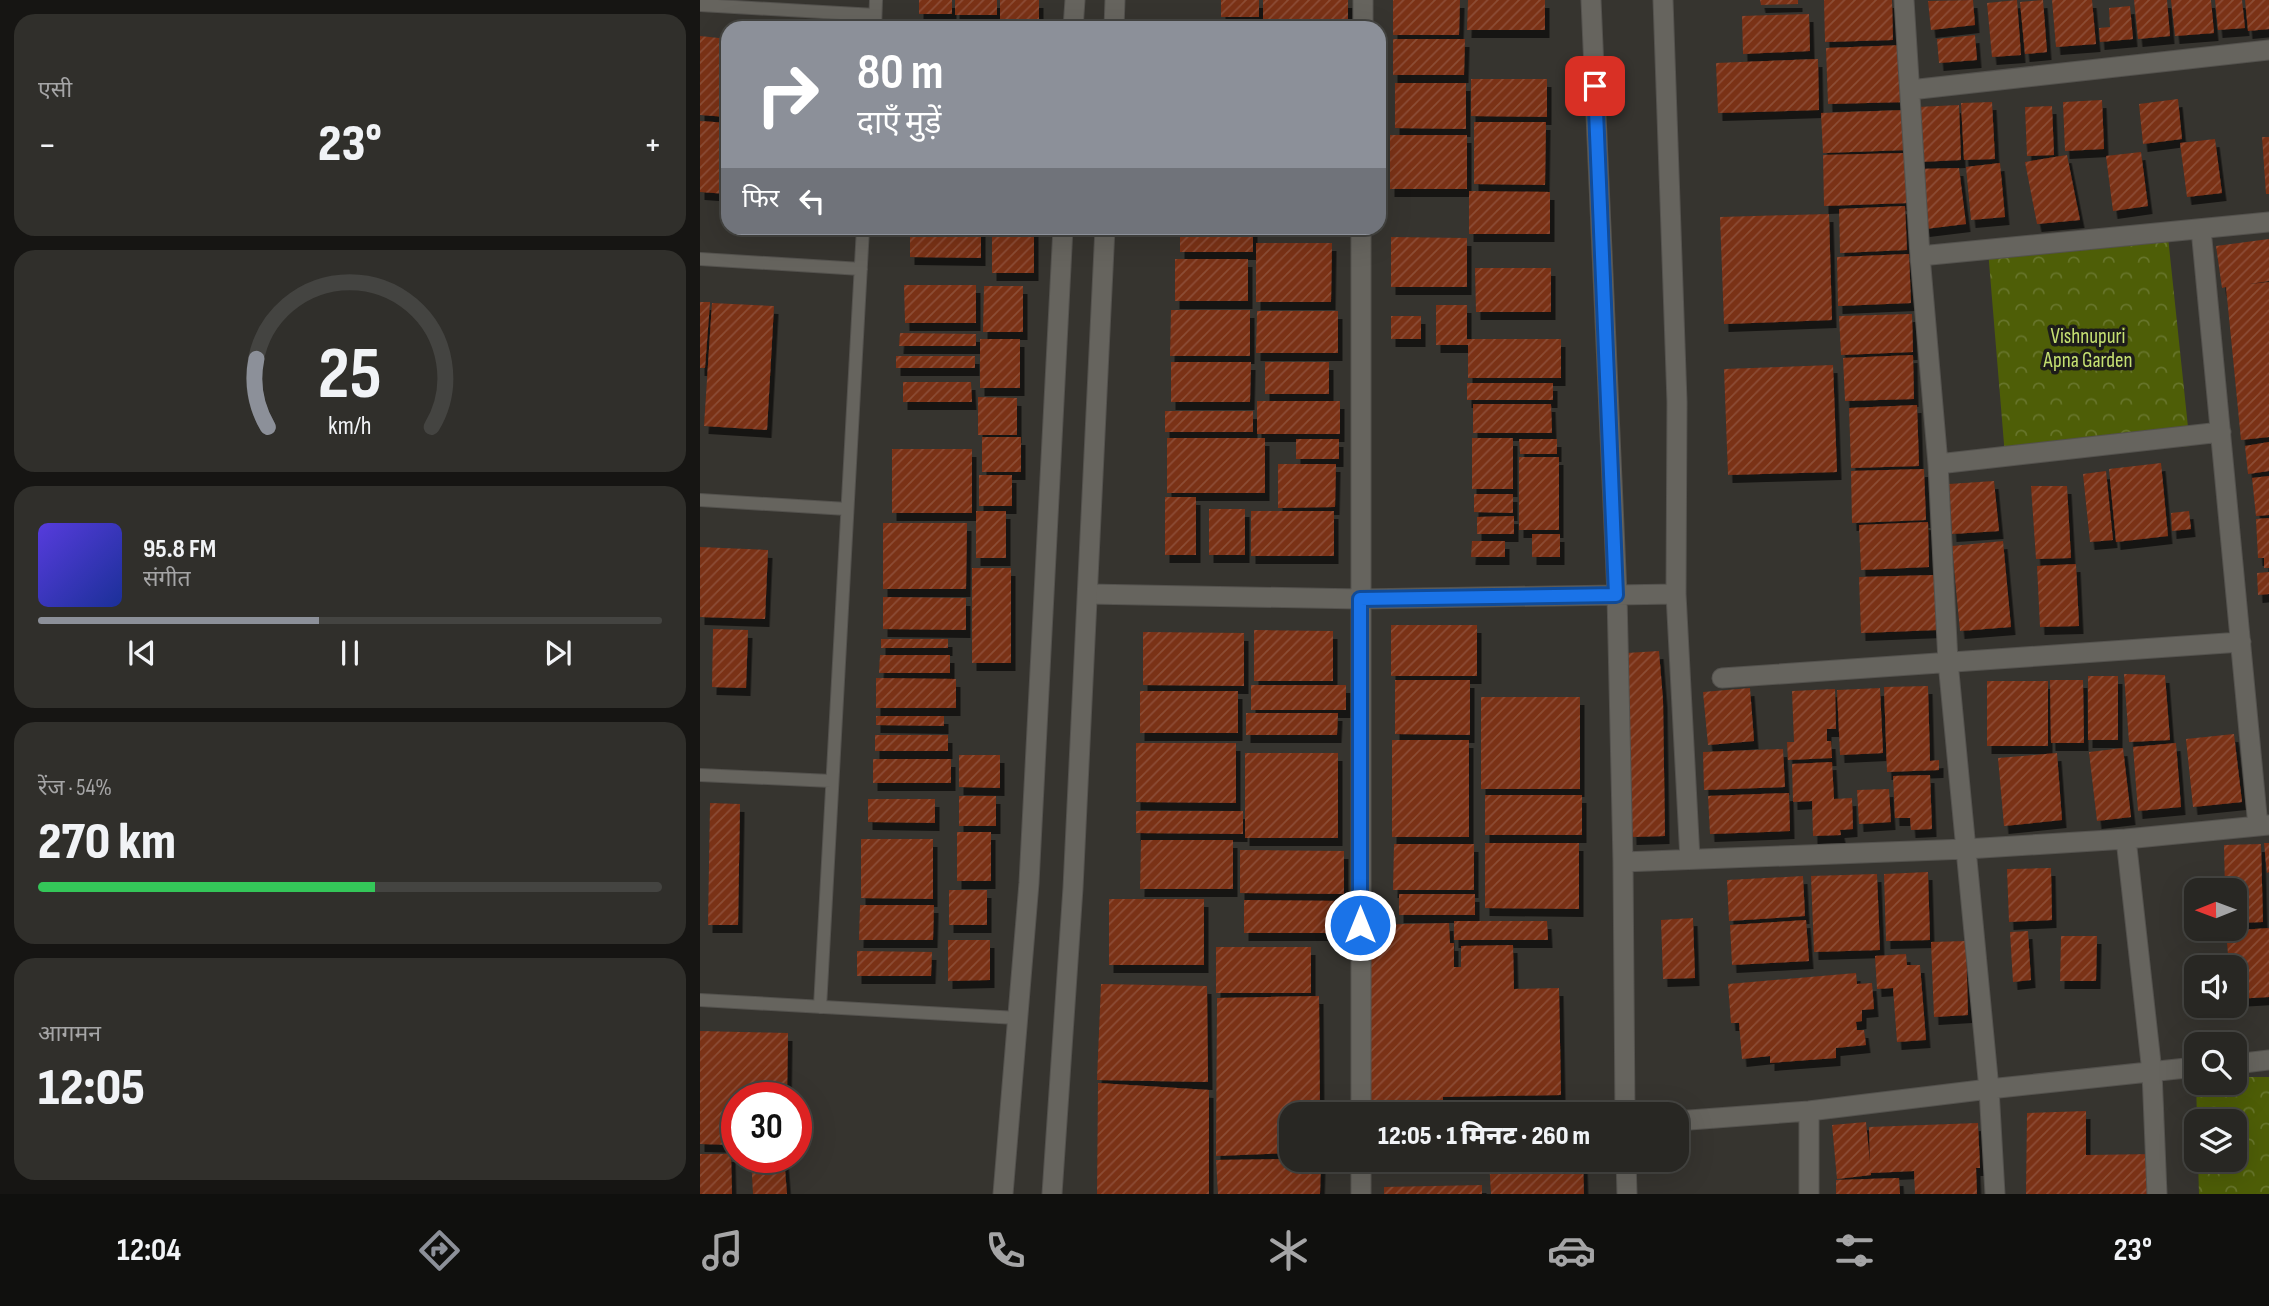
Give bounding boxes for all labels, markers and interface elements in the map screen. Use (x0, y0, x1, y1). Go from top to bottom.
text: 80 m (857, 44, 944, 103)
icon: right (742, 49, 833, 140)
pin (1565, 56, 1625, 116)
icon: arrive (1576, 67, 1614, 105)
text: एसी (38, 76, 72, 104)
text: दाएँ मुड़ें (857, 104, 941, 143)
text: 23° (318, 113, 382, 176)
text: − (38, 123, 57, 168)
text: + (643, 123, 662, 168)
icon: left (793, 182, 831, 220)
text: फिर (742, 184, 779, 215)
park label: Vishnupuri Apna Garden (2043, 324, 2132, 373)
text: 25 (318, 331, 382, 419)
text: km/h (328, 411, 372, 442)
text: 95.8 FM (143, 534, 216, 565)
text: संगीत (143, 565, 191, 593)
icon: previous (123, 634, 161, 672)
icon: pause (331, 634, 369, 672)
icon: next (539, 634, 577, 672)
text: रेंज · 54% (38, 774, 112, 802)
text: 270 km (38, 811, 176, 874)
north arrow (2184, 878, 2247, 942)
map controls (2184, 878, 2247, 1172)
position arrow (1323, 888, 1397, 962)
button: sound (2184, 955, 2247, 1018)
text: आगमन (38, 1020, 101, 1048)
button: search (2184, 1032, 2247, 1095)
text: 12:05 (38, 1057, 145, 1120)
speed limit sign: 30 (721, 1082, 812, 1173)
button: layers (2184, 1109, 2247, 1172)
text: 12:05 · 1 मिनट · 260 m (1378, 1121, 1590, 1152)
icon: directions (415, 1226, 464, 1275)
icon: music (698, 1226, 747, 1275)
icon: phone (981, 1226, 1030, 1275)
icon: climate (1264, 1226, 1313, 1275)
icon: car (1547, 1226, 1596, 1275)
icon: filters (1830, 1226, 1879, 1275)
text: 12:04 (117, 1231, 181, 1270)
text: 23° (2114, 1231, 2152, 1270)

